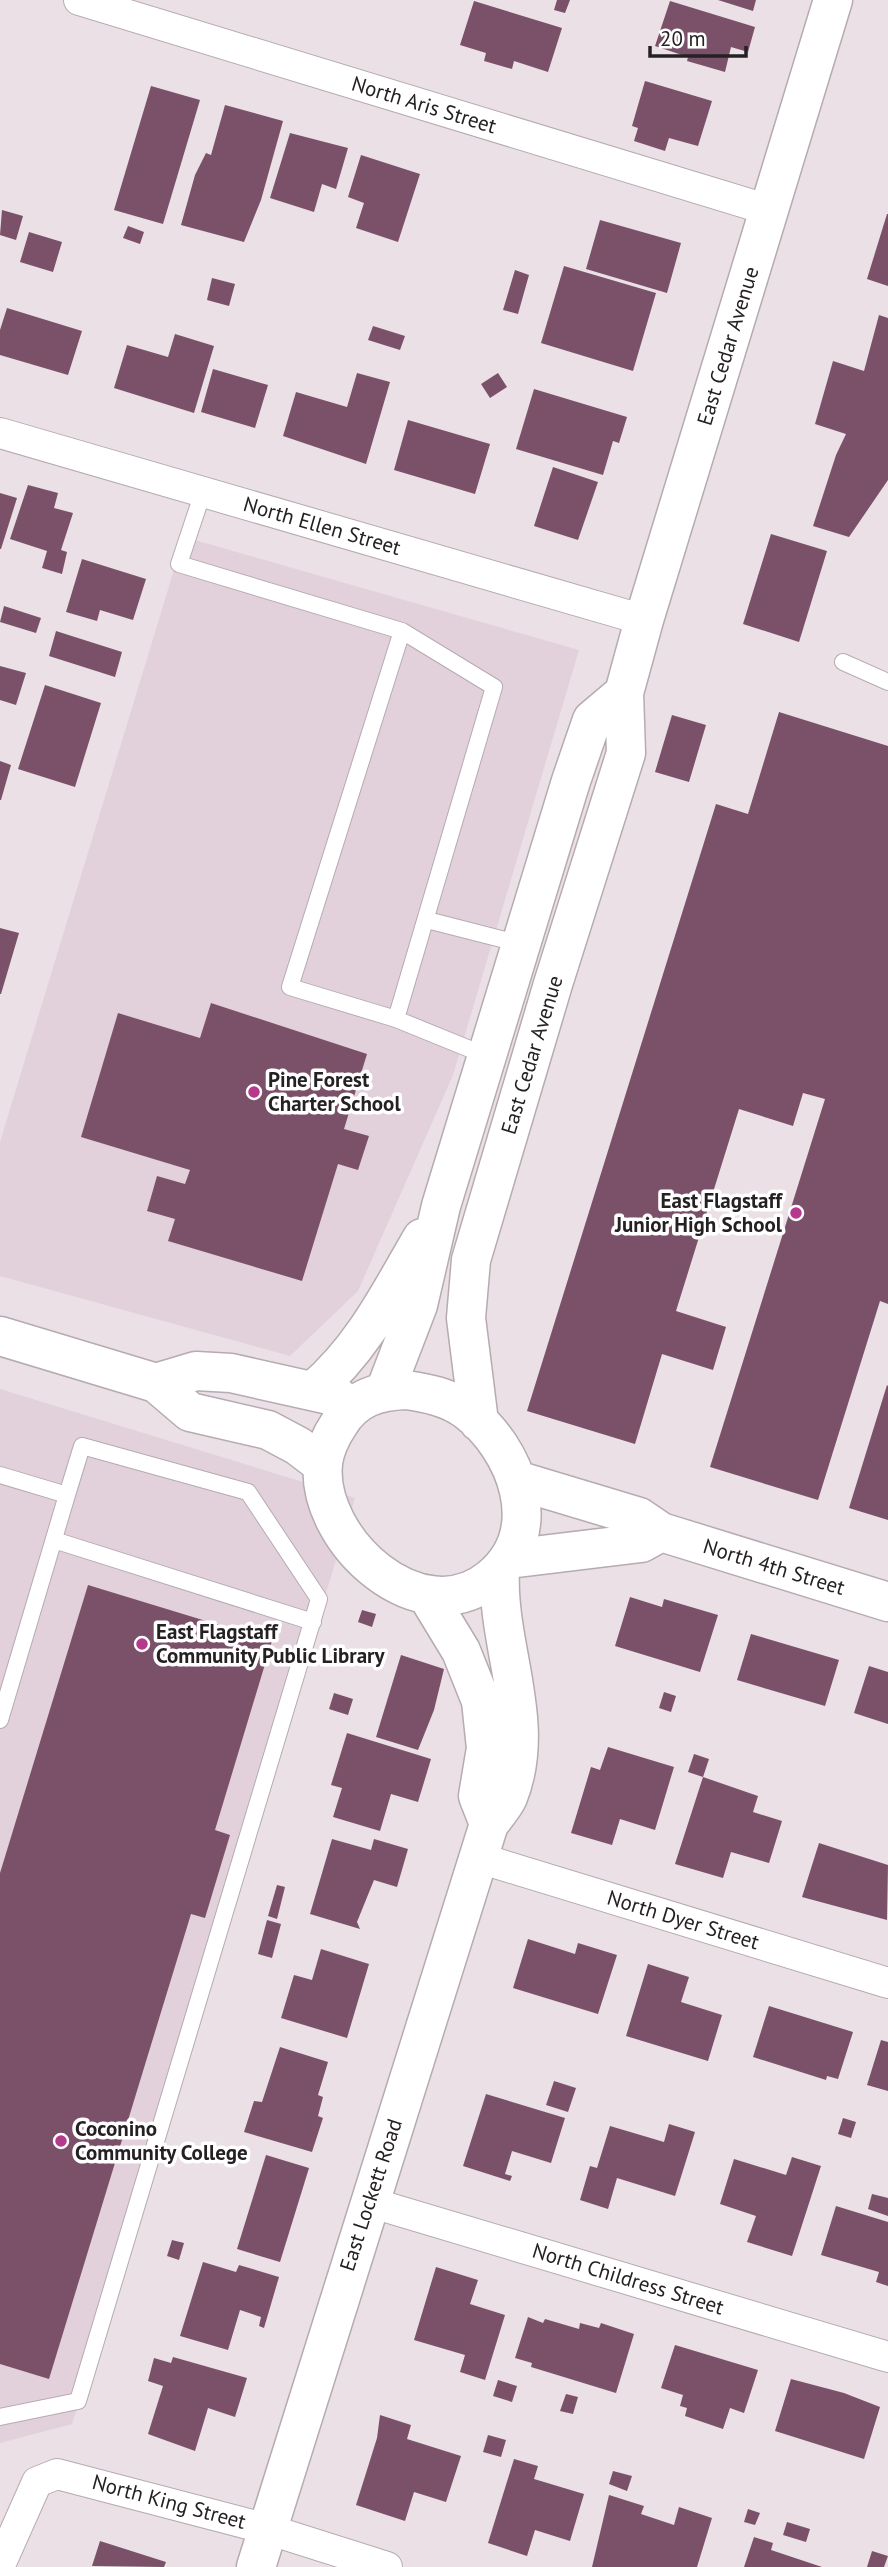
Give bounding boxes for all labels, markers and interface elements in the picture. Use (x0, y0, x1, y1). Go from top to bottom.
scale bar (650, 14, 746, 58)
text: 20 m (660, 25, 706, 52)
street label: North Aris Street (349, 70, 500, 139)
street label: East Cedar Avenue (691, 263, 764, 428)
street label: North Ellen Street (240, 490, 404, 561)
street label: East Cedar Avenue (495, 972, 568, 1137)
place label: Pine Forest Charter School (268, 1066, 401, 1117)
marker: Pine Forest Charter School (246, 1084, 262, 1100)
place label: East Flagstaff Junior High School (614, 1187, 783, 1238)
marker: East Flagstaff Junior High School (788, 1205, 804, 1221)
street label: North 4th Street (700, 1532, 848, 1601)
place label: East Flagstaff Community Public Library (156, 1618, 385, 1669)
marker: East Flagstaff Community Public Library (134, 1636, 150, 1652)
street label: North Dyer Street (604, 1884, 762, 1955)
place label: Coconino Community College (75, 2115, 248, 2166)
street label: East Lockett Road (333, 2115, 408, 2274)
marker: Coconino Community College (53, 2133, 69, 2149)
street label: North Childress Street (529, 2237, 727, 2320)
street label: North King Street (89, 2468, 249, 2535)

